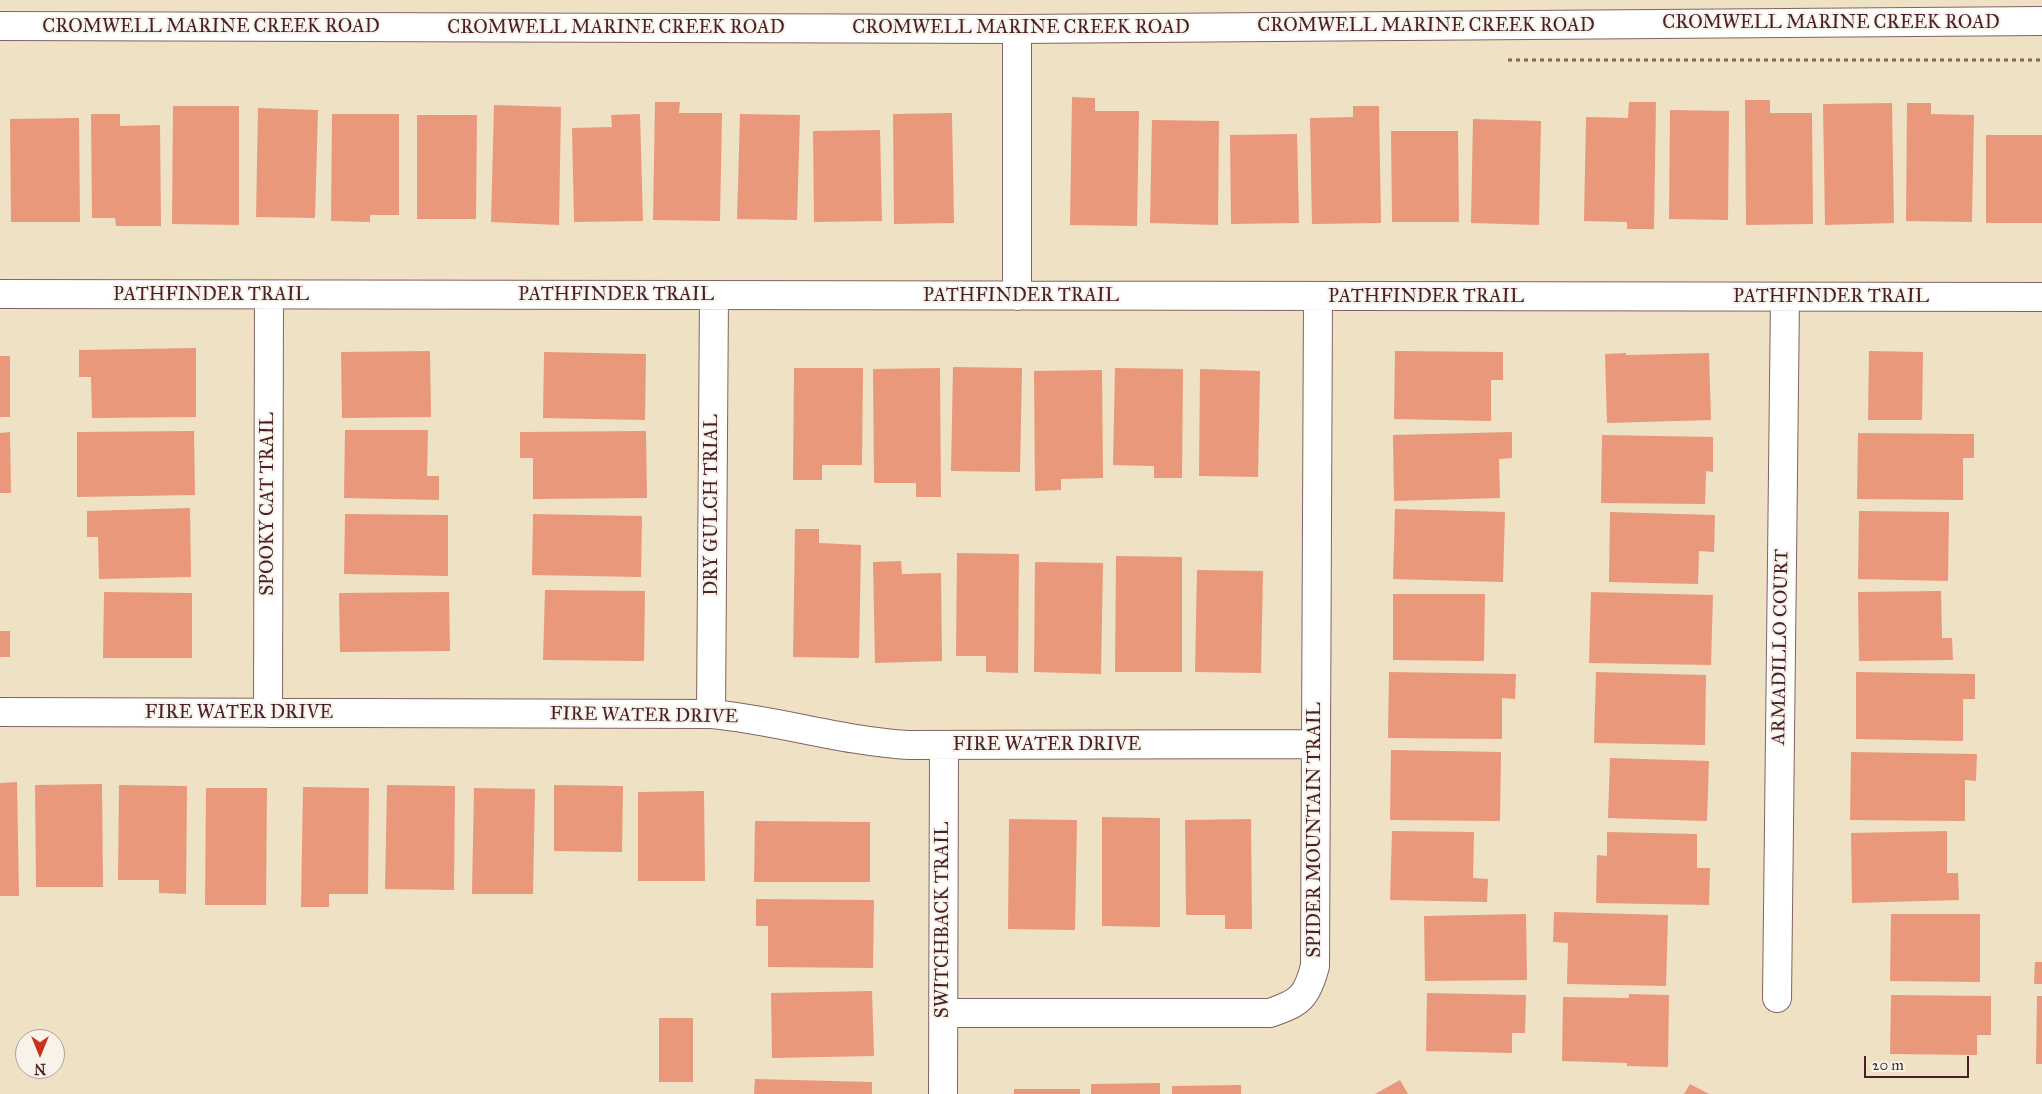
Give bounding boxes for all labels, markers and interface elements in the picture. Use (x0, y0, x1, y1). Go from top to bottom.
street label: CROMWELL MARINE CREEK ROAD (1662, 12, 2000, 34)
street label: CROMWELL MARINE CREEK ROAD (1257, 15, 1595, 37)
street label: CROMWELL MARINE CREEK ROAD (42, 16, 380, 38)
street label: CROMWELL MARINE CREEK ROAD (447, 17, 785, 39)
street label: CROMWELL MARINE CREEK ROAD (852, 17, 1190, 39)
street label: PATHFINDER TRAIL (113, 284, 309, 306)
street label: PATHFINDER TRAIL (518, 284, 714, 306)
street label: PATHFINDER TRAIL (923, 285, 1119, 307)
street label: PATHFINDER TRAIL (1328, 286, 1524, 308)
street label: PATHFINDER TRAIL (1733, 286, 1929, 308)
street label: SPOOKY CAT TRAIL (257, 412, 279, 596)
street label: DRY GULCH TRIAL (701, 414, 723, 596)
street label: ARMADILLO COURT (1768, 549, 1794, 745)
street label: FIRE WATER DRIVE (145, 702, 333, 724)
street label: SPIDER MOUNTAIN TRAIL (1304, 702, 1326, 958)
street label: FIRE WATER DRIVE (550, 703, 738, 729)
street label: FIRE WATER DRIVE (953, 734, 1141, 756)
street label: SWITCHBACK TRAIL (932, 822, 954, 1018)
north arrow (15, 1029, 65, 1079)
scale bar (1867, 1046, 1972, 1078)
text: 20 m (1872, 1056, 1904, 1074)
text: N (34, 1060, 46, 1077)

